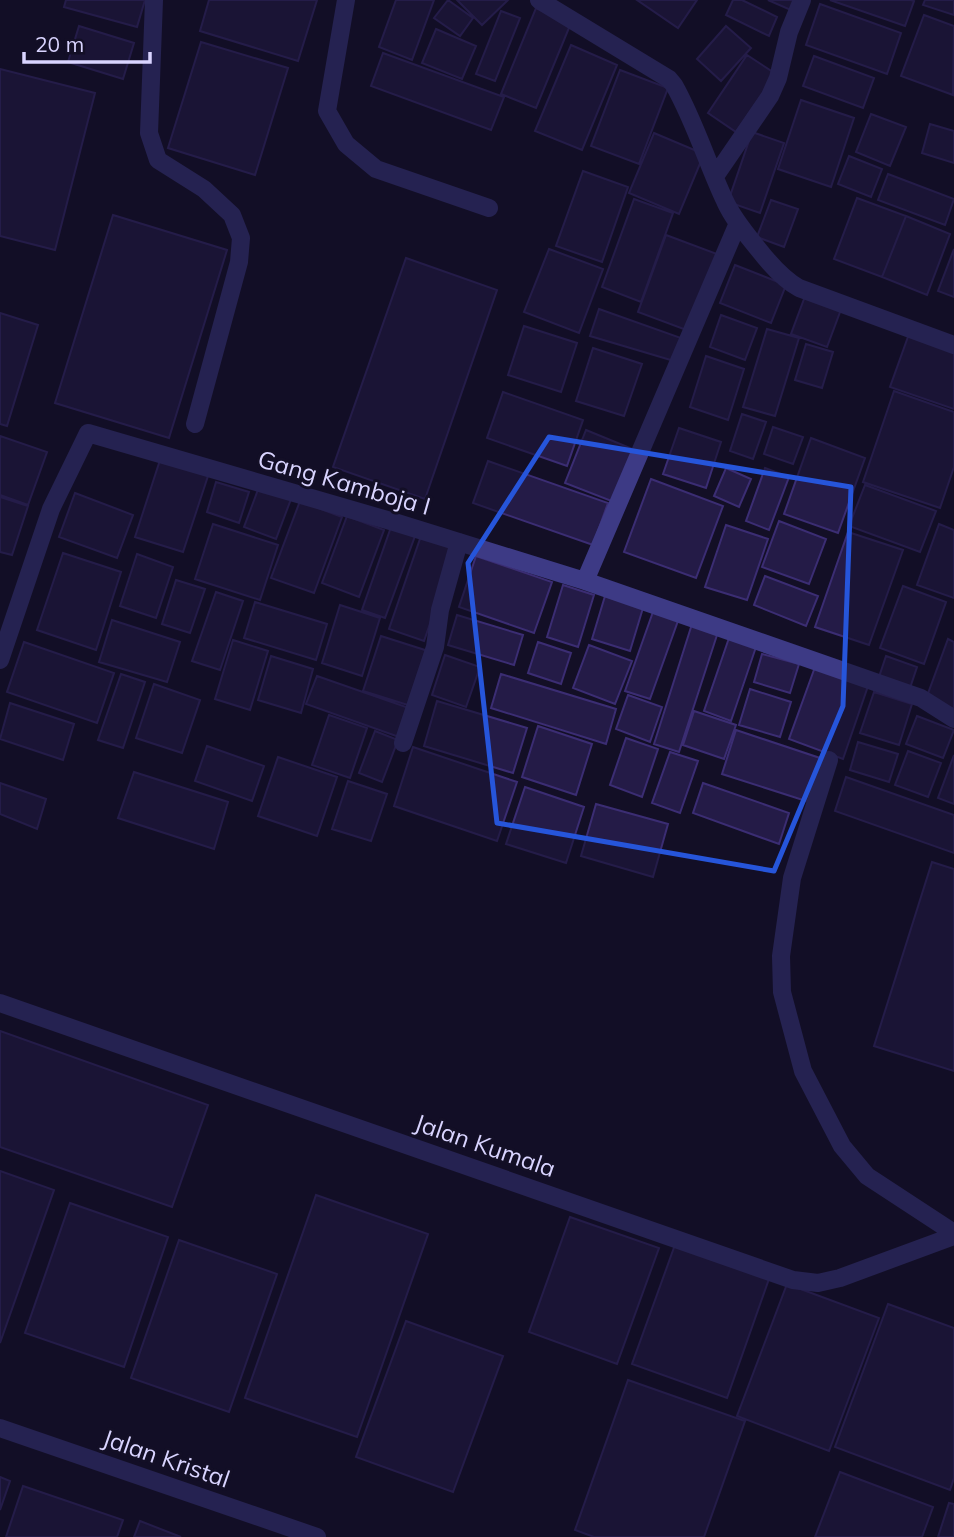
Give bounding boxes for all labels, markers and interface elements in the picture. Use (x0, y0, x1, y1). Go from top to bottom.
scale bar (24, 21, 150, 65)
text: 20 m (35, 31, 84, 57)
street label: Gang Kamboja I (255, 443, 434, 521)
street label: Jalan Kumala (411, 1107, 560, 1183)
street label: Jalan Kristal (99, 1422, 234, 1494)

